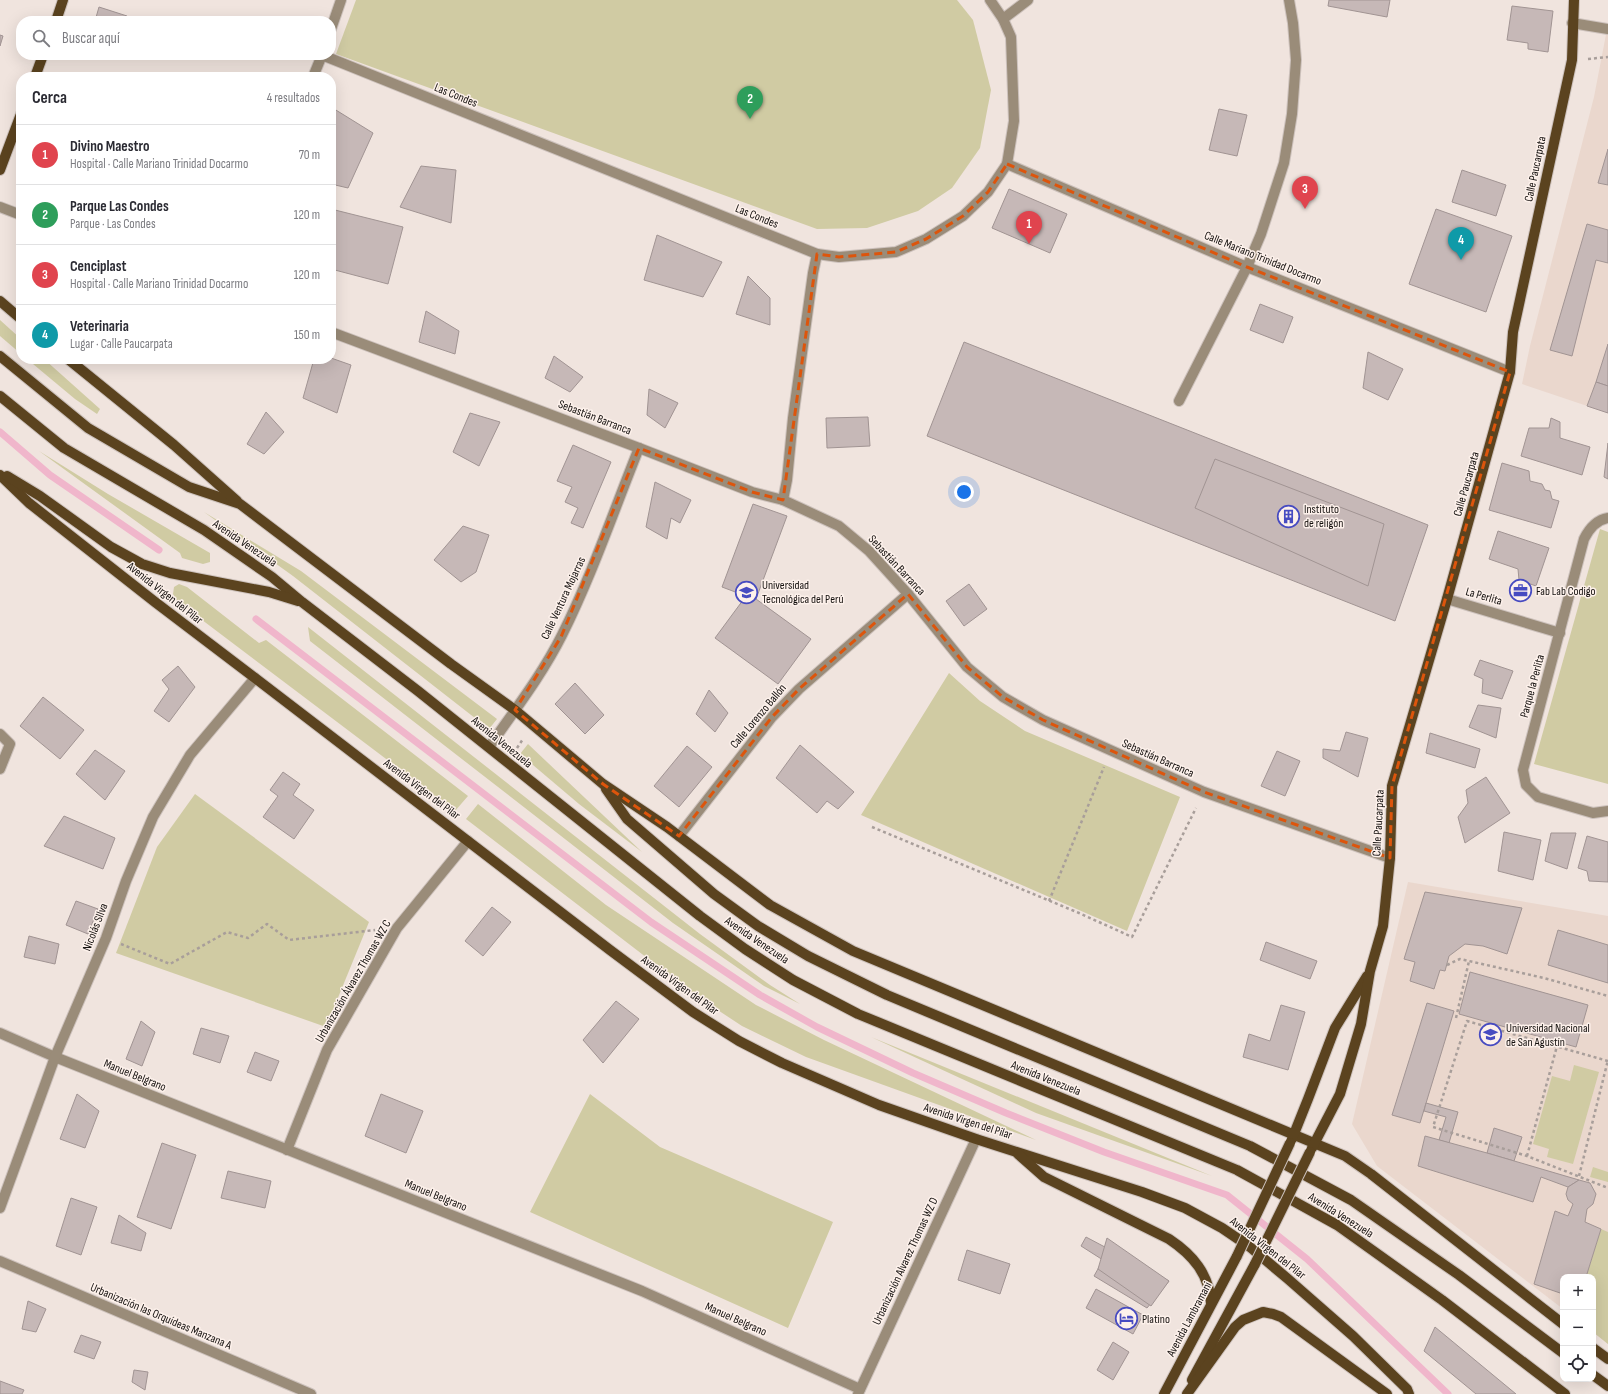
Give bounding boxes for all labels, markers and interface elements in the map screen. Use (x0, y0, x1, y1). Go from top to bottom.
search box (16, 16, 336, 60)
icon: search (30, 27, 52, 49)
text: Buscar aquí (62, 29, 120, 48)
street label: Las Condes (432, 80, 480, 111)
pin: 2 (737, 86, 763, 119)
text: Cerca (32, 88, 67, 108)
text: 4 resultados (267, 90, 320, 106)
street label: Calle Paucarpata (1521, 135, 1550, 203)
text: Divino Maestro (70, 137, 149, 156)
text: 1 (42, 147, 48, 163)
text: 70 m (299, 147, 320, 163)
text: Hospital · Calle Mariano Trinidad Docarmo (70, 156, 248, 172)
pin: 3 (1292, 176, 1318, 209)
text: Parque Las Condes (70, 197, 169, 216)
street label: Las Condes (733, 201, 781, 232)
text: 2 (42, 207, 48, 223)
text: 120 m (294, 207, 320, 223)
pin: 1 (1016, 211, 1042, 244)
text: Parque · Las Condes (70, 216, 156, 232)
pin: 4 (1448, 227, 1474, 260)
street label: Calle Mariano Trinidad Docarmo (1202, 228, 1324, 289)
text: Cenciplast (70, 257, 126, 276)
text: 3 (42, 267, 48, 283)
text: 120 m (294, 267, 320, 283)
text: Hospital · Calle Mariano Trinidad Docarmo (70, 276, 248, 292)
text: Veterinaria (70, 317, 129, 336)
text: 4 (42, 327, 48, 343)
text: 150 m (294, 327, 320, 343)
text: Lugar · Calle Paucarpata (70, 336, 173, 352)
street label: Sebastián Barranca (556, 397, 634, 438)
street label: Calle Paucarpata (1450, 450, 1483, 518)
your location (954, 482, 974, 502)
place label: Instituto de religón (1304, 502, 1343, 531)
building icon: Instituto de religón (1275, 503, 1301, 529)
street label: Avenida Venezuela (209, 516, 280, 571)
street label: Sebastián Barranca (865, 532, 929, 599)
street label: Calle Ventura Mojarras (538, 554, 589, 642)
street label: Avenida Virgen del Pilar (123, 558, 206, 628)
place label: Universidad Tecnológica del Perú (762, 578, 843, 607)
office icon: Fab Lab Codigo (1508, 578, 1534, 604)
school or university icon: Universidad Tecnológica del Perú (733, 579, 759, 605)
street label: La Perlita (1464, 584, 1504, 609)
place label: Fab Lab Codigo (1536, 584, 1595, 599)
street label: Parque la Perlita (1517, 653, 1548, 719)
street label: Calle Lorenzo Ballón (727, 681, 790, 752)
street label: Avenida Venezuela (467, 713, 535, 772)
street label: Sebastián Barranca (1120, 736, 1196, 781)
street label: Avenida Virgen del Pilar (380, 755, 463, 823)
street label: Calle Paucarpata (1369, 789, 1388, 857)
street label: Nicolás SIlva (80, 901, 112, 953)
street label: Avenida Venezuela (721, 913, 792, 968)
street label: Urbanización Álvarez Thomas WZ C (312, 917, 395, 1045)
street label: Avenida Virgen del Pilar (637, 952, 722, 1019)
place label: Universidad Nacional de San Agustín (1506, 1021, 1590, 1050)
school or university icon: Universidad Nacional de San Agustín (1477, 1022, 1503, 1048)
street label: Manuel Belgrano (101, 1056, 168, 1095)
street label: Avenida Venezuela (1008, 1057, 1083, 1099)
street label: Avenida Virgen del Pilar (921, 1100, 1015, 1143)
street label: Manuel Belgrano (402, 1176, 469, 1215)
street label: Avenida Venezuela (1305, 1189, 1376, 1242)
street label: Urbanización Alvarez Thomas WZ D (869, 1195, 942, 1327)
street label: Avenida Virgen del Pilar (1226, 1213, 1309, 1283)
map controls (1560, 1274, 1596, 1382)
button: + (1560, 1274, 1596, 1310)
street label: Avenida Lambramani (1163, 1279, 1215, 1360)
street label: Urbanización las Orquídeas Manzana A (88, 1280, 235, 1353)
street label: Manuel Belgrano (703, 1299, 769, 1340)
hotel icon: Platino (1114, 1306, 1140, 1332)
button: − (1560, 1310, 1596, 1346)
place label: Platino (1142, 1312, 1170, 1327)
button: locate (1560, 1346, 1596, 1382)

